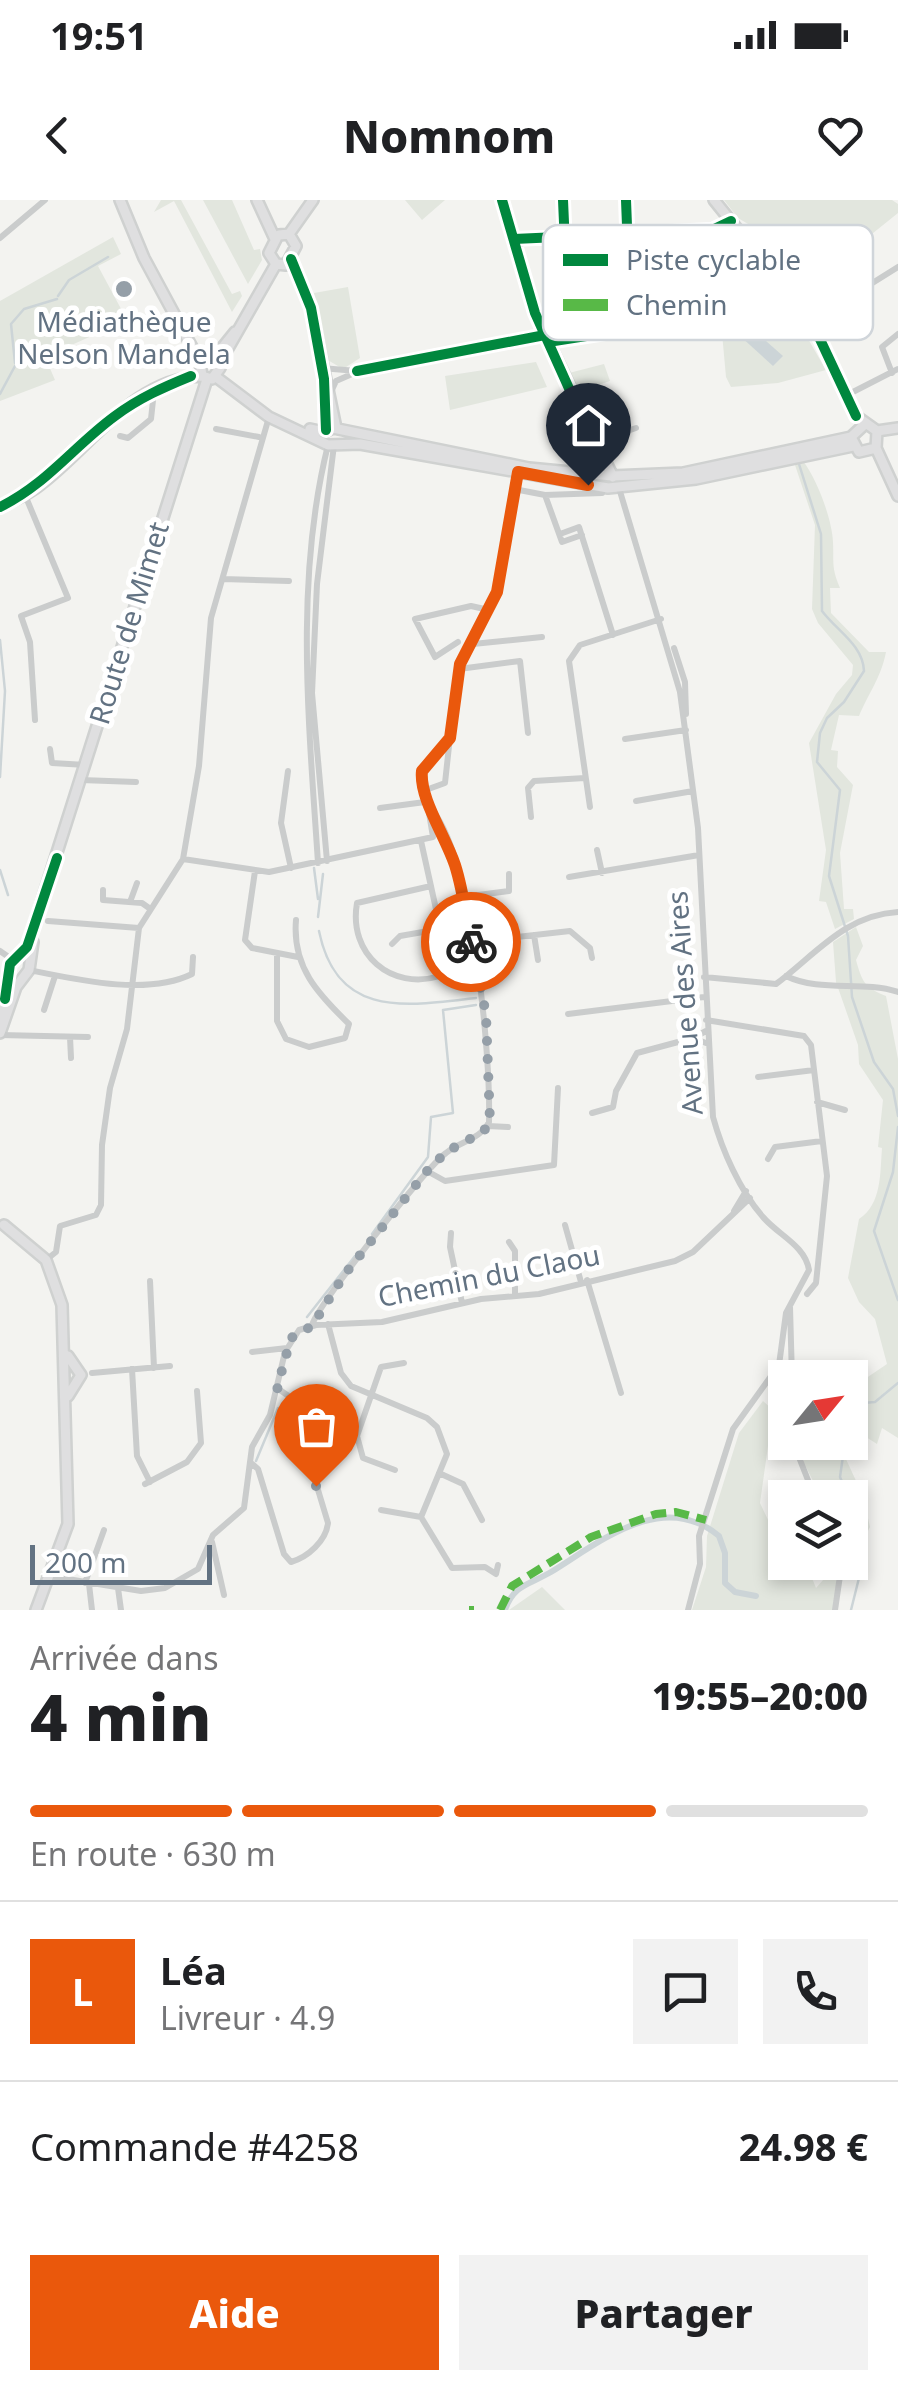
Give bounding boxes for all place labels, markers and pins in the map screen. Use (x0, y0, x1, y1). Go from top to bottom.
marker: Médiathèque Nelson Mandela (113, 278, 135, 300)
place label: Médiathèque Nelson Mandela (17, 302, 231, 372)
pin (546, 383, 631, 486)
pin (274, 1384, 359, 1487)

